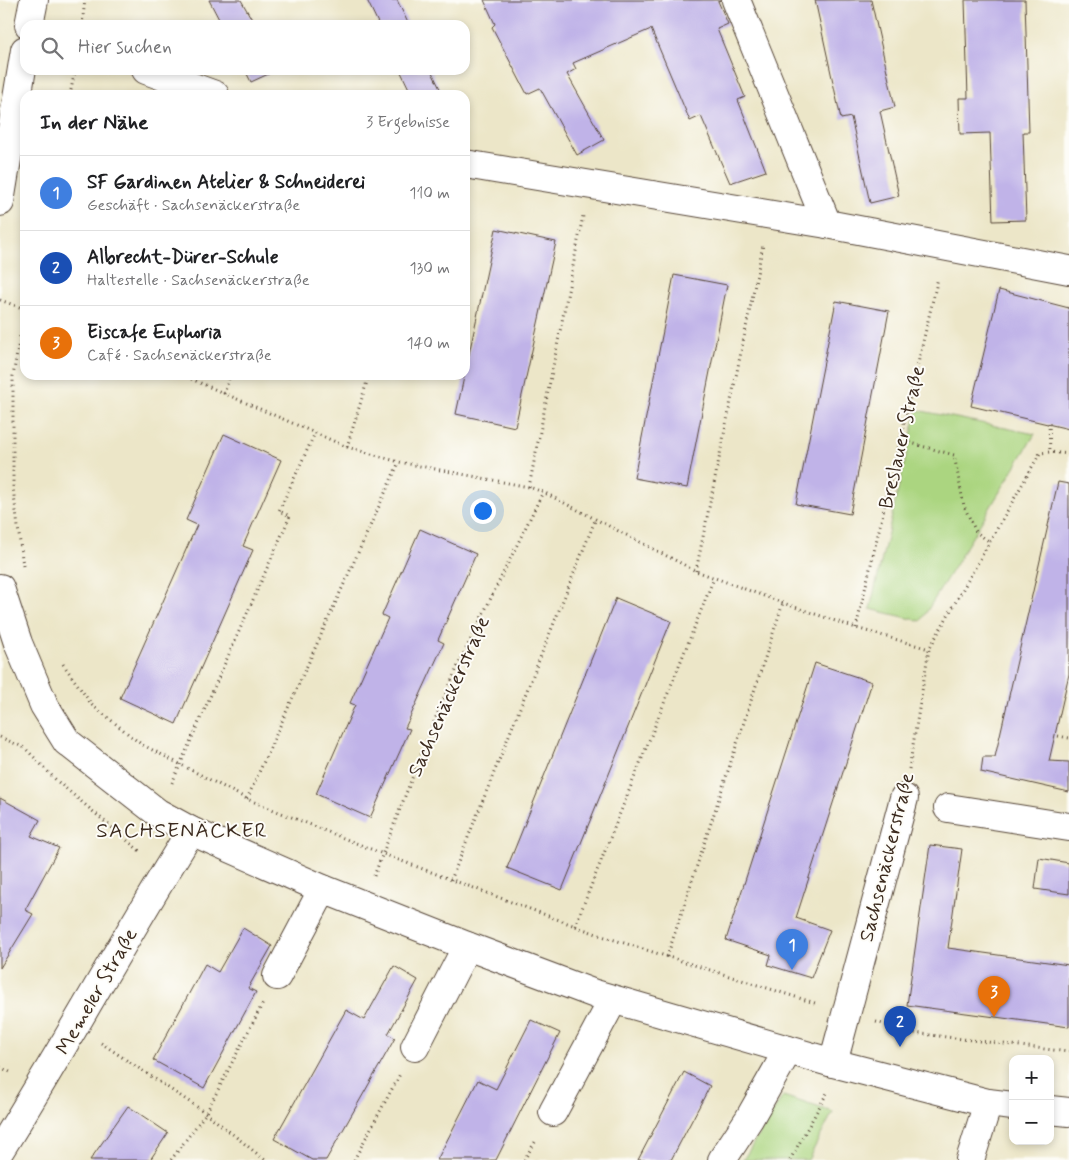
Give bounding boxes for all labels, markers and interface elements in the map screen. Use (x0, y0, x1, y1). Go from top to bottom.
search box (20, 20, 470, 75)
icon: search (38, 34, 66, 62)
text: Hier suchen (78, 35, 172, 60)
text: In der Nähe (40, 109, 148, 137)
text: 3 Ergebnisse (366, 112, 450, 133)
text: SF Gardinen Atelier & Schneiderei (87, 170, 365, 195)
text: 1 (52, 183, 60, 204)
text: 110 m (409, 183, 450, 204)
text: Geschäft · Sachsenäckerstraße (87, 195, 300, 216)
text: Albrecht-Dürer-Schule (87, 245, 279, 270)
text: 2 (52, 258, 60, 279)
text: 130 m (409, 258, 450, 279)
text: Haltestelle · Sachsenäckerstraße (87, 270, 310, 291)
text: Eiscafe Euphoria (87, 320, 222, 345)
text: 3 (52, 333, 60, 354)
text: 140 m (406, 333, 450, 354)
text: Café · Sachsenäckerstraße (87, 345, 272, 366)
street label: Breslauer Straße (873, 363, 932, 511)
your location (470, 498, 496, 524)
street label: Sachsenäckerstraße (402, 612, 497, 781)
street label: Sachsenäckerstraße (853, 770, 922, 945)
district label: SACHSENÄCKER (96, 817, 268, 845)
street label: Memeler Straße (50, 923, 145, 1060)
pin: 1 (776, 929, 808, 970)
pin: 3 (978, 976, 1010, 1017)
pin: 2 (884, 1006, 916, 1047)
map controls (1009, 1055, 1054, 1145)
button: + (1009, 1055, 1054, 1100)
button: − (1009, 1100, 1054, 1145)

